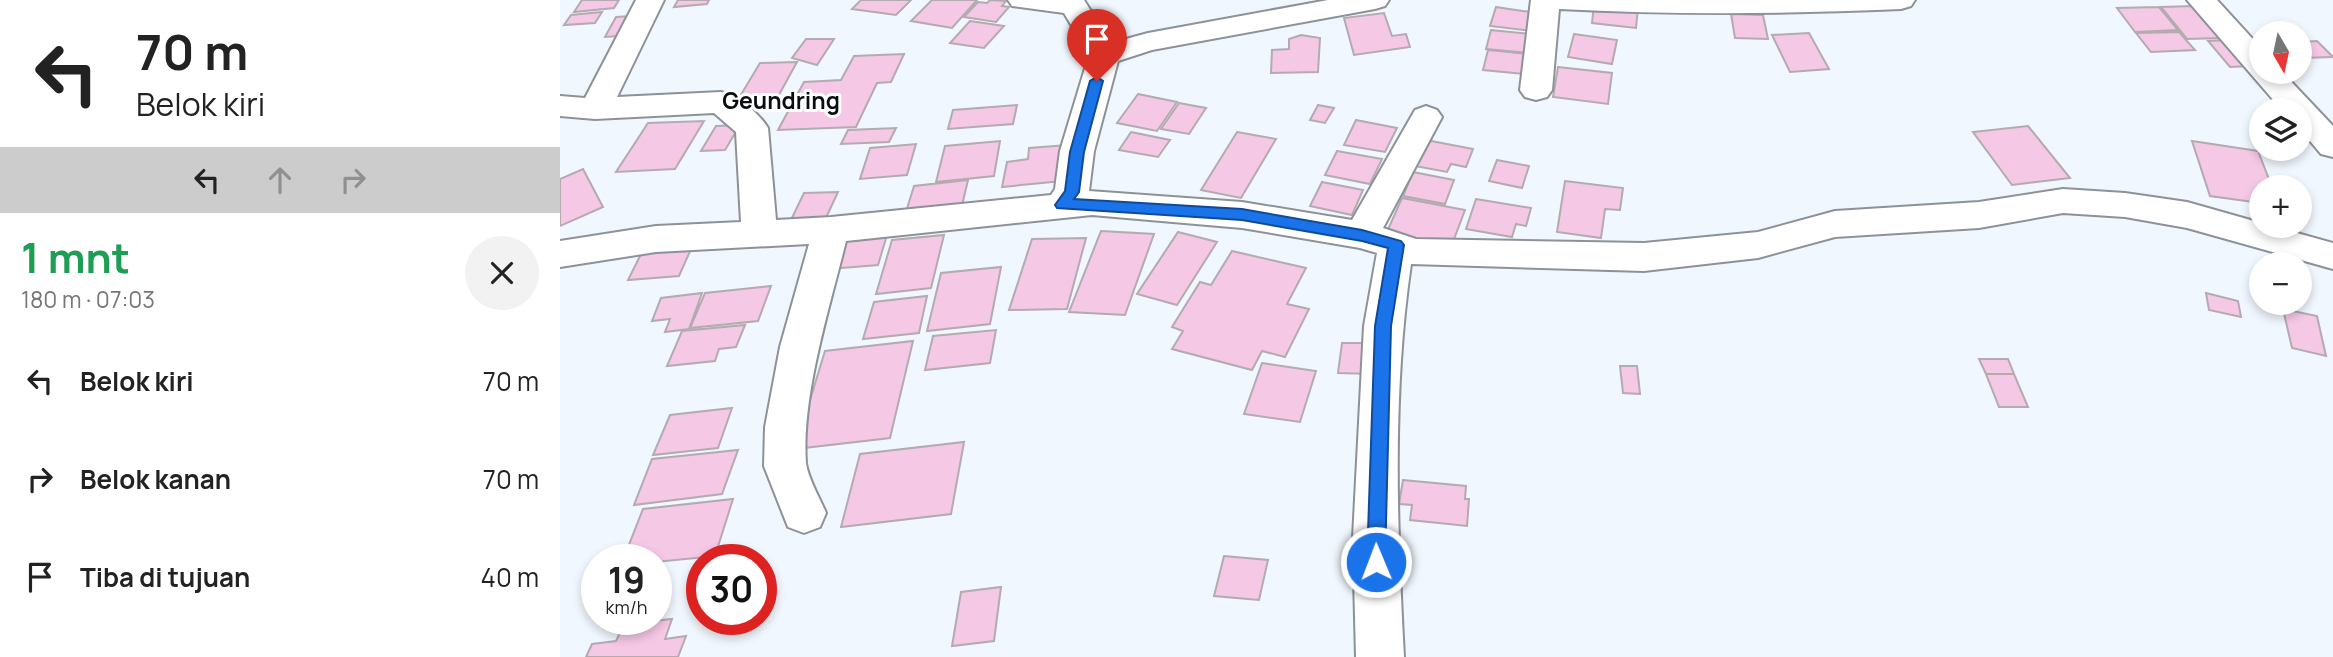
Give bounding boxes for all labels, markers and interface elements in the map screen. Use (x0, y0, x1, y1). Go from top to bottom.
pin (1067, 9, 1127, 81)
text: 70 m (136, 18, 248, 85)
icon: arrive (1078, 20, 1116, 58)
north arrow (2249, 21, 2312, 84)
map controls (2249, 21, 2312, 315)
icon: left (21, 28, 112, 119)
text: Belok kiri (136, 82, 265, 126)
district label: Geundring (722, 84, 840, 116)
button: layers (2249, 98, 2312, 161)
icon: left (188, 161, 226, 199)
icon: ahead (261, 161, 299, 199)
icon: right (334, 161, 372, 199)
button: + (2249, 175, 2312, 238)
text: 1 mnt (21, 228, 130, 286)
button: close (465, 236, 539, 310)
button: − (2249, 252, 2312, 315)
text: 180 m · 07:03 (21, 283, 155, 315)
icon: left (21, 362, 59, 400)
text: Belok kiri (80, 363, 194, 399)
text: 70 m (483, 363, 539, 399)
icon: right (21, 460, 59, 498)
text: Belok kanan (80, 461, 231, 497)
text: 70 m (483, 461, 539, 497)
position arrow (1339, 525, 1413, 599)
speed limit sign: 30 (686, 544, 777, 635)
text: 19 (608, 556, 645, 604)
icon: arrive (21, 558, 59, 596)
text: Tiba di tujuan (80, 559, 250, 595)
text: 40 m (481, 559, 539, 595)
text: km/h (606, 595, 647, 619)

